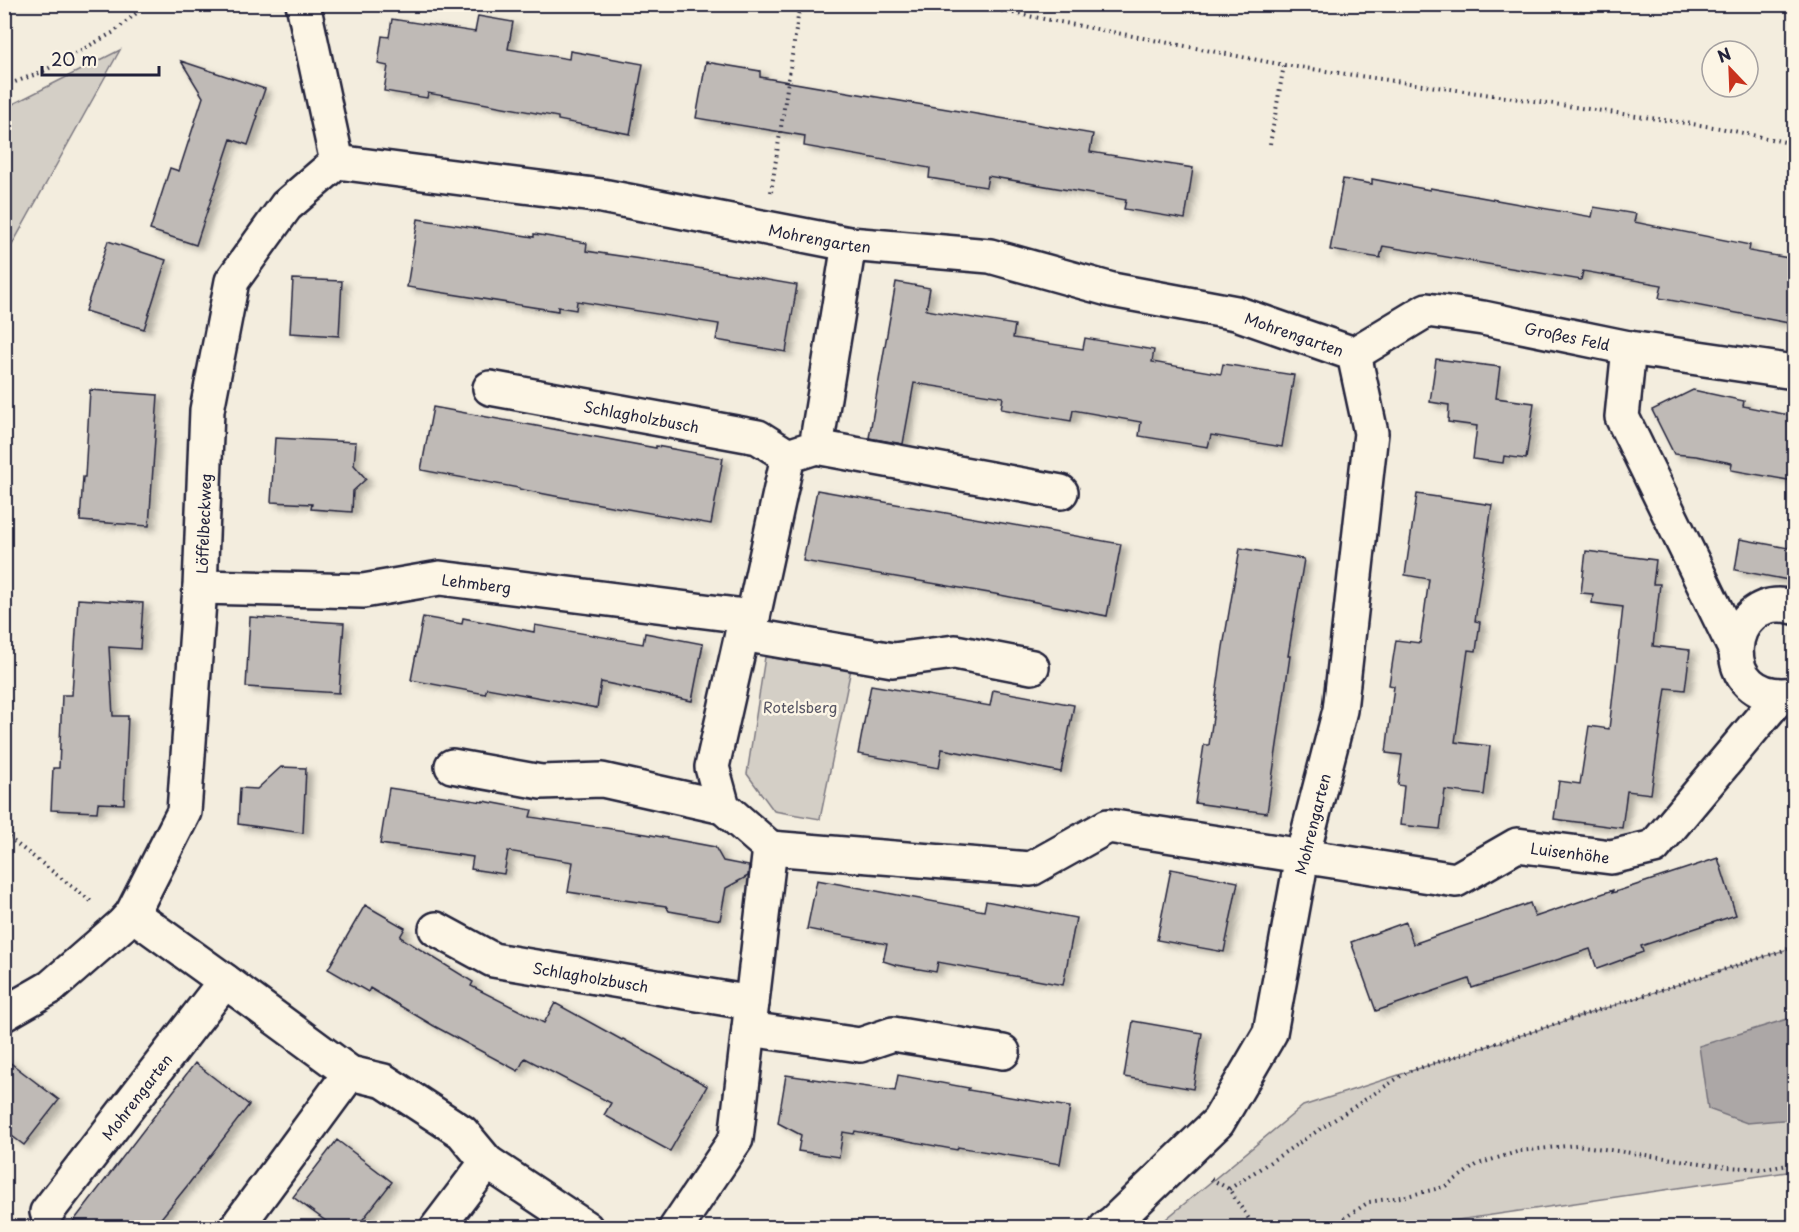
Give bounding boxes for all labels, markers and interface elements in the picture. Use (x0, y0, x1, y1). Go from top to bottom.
scale bar (42, 39, 159, 77)
north arrow (1700, 39, 1760, 99)
text: N (1713, 41, 1734, 68)
text: 20 m (51, 45, 97, 72)
street label: Mohrengarten (767, 217, 872, 257)
street label: Mohrengarten (1242, 305, 1347, 361)
street label: Großes Feld (1523, 315, 1612, 355)
street label: Schlagholzbusch (582, 394, 701, 438)
street label: Löffelbeckweg (189, 473, 216, 574)
street label: Lehmberg (440, 567, 513, 598)
park label: Rotelsberg (763, 695, 837, 718)
street label: Mohrengarten (1288, 771, 1336, 877)
street label: Luisenhöhe (1529, 835, 1611, 868)
street label: Schlagholzbusch (531, 955, 650, 997)
street label: Mohrengarten (95, 1048, 177, 1144)

